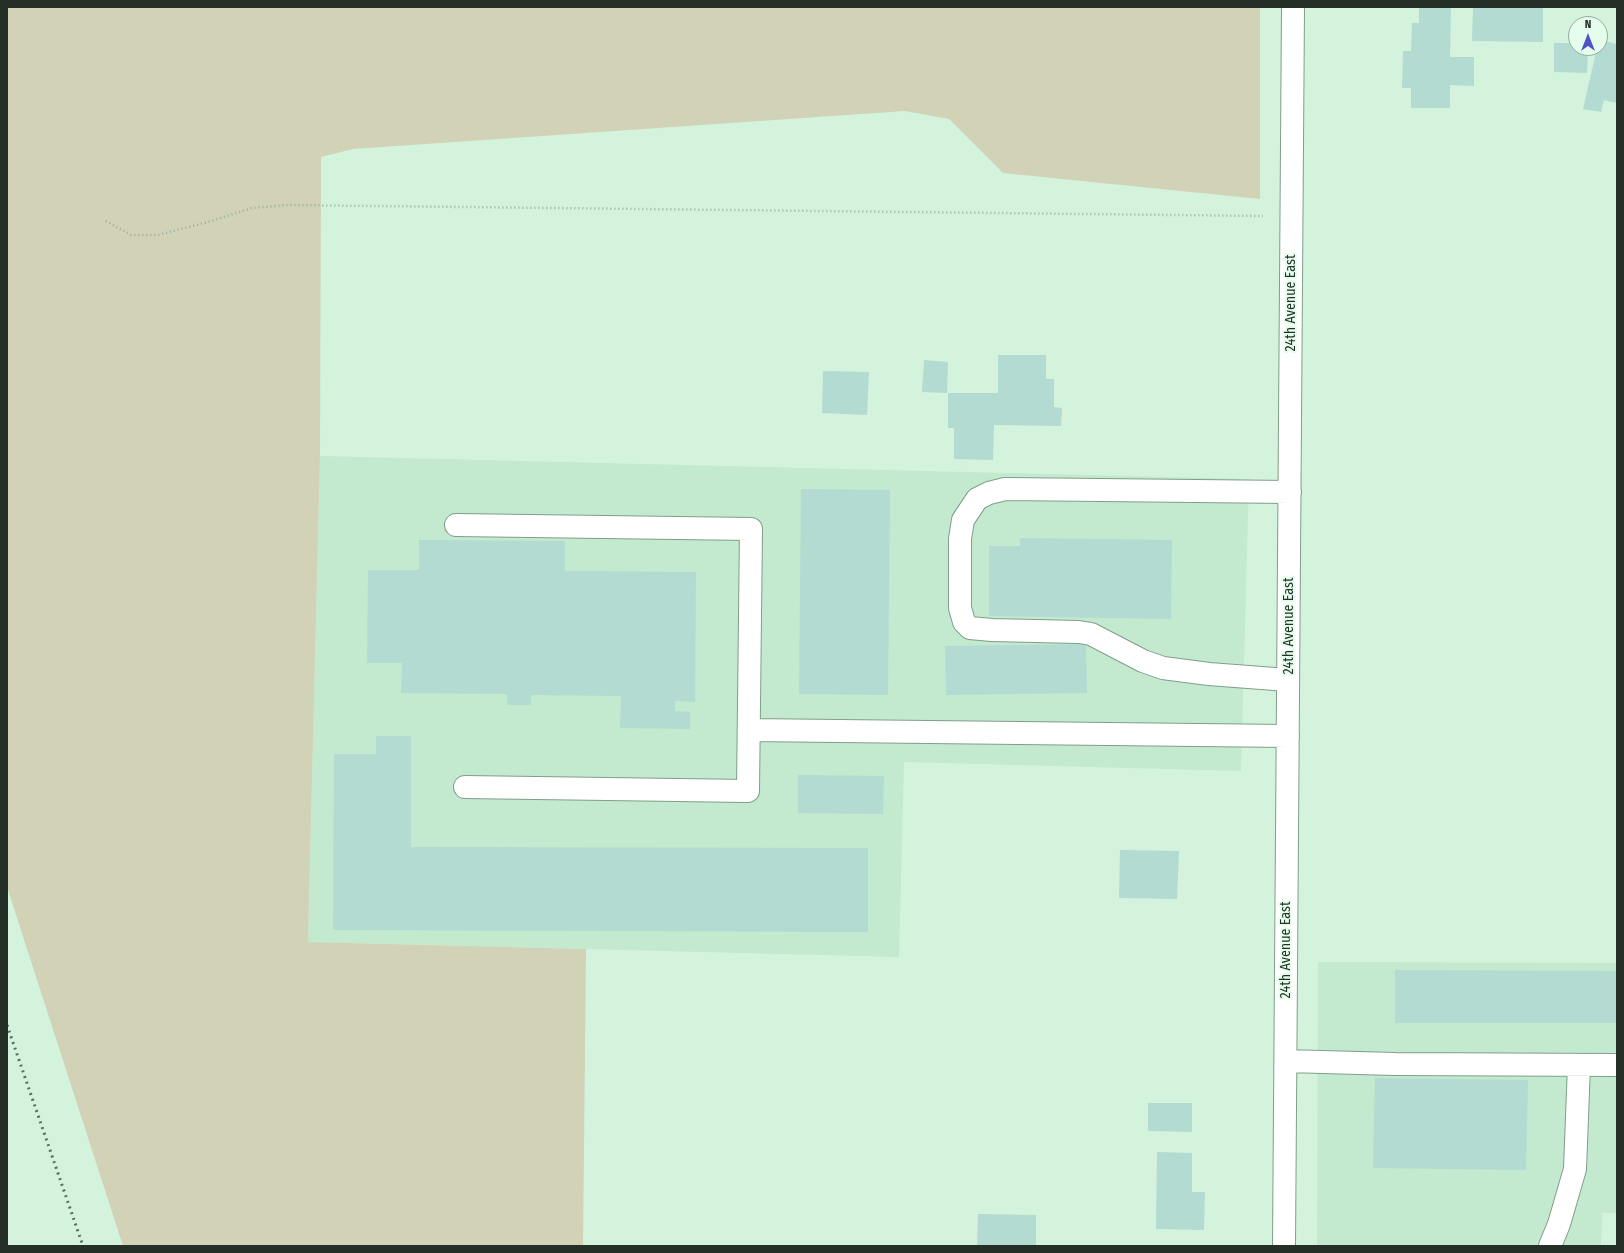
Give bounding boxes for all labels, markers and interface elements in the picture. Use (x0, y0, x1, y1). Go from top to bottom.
north arrow (1568, 16, 1608, 56)
text: N (1585, 18, 1591, 31)
street label: 24th Avenue East (1283, 255, 1299, 351)
street label: 24th Avenue East (1281, 578, 1297, 674)
street label: 24th Avenue East (1278, 902, 1294, 998)

